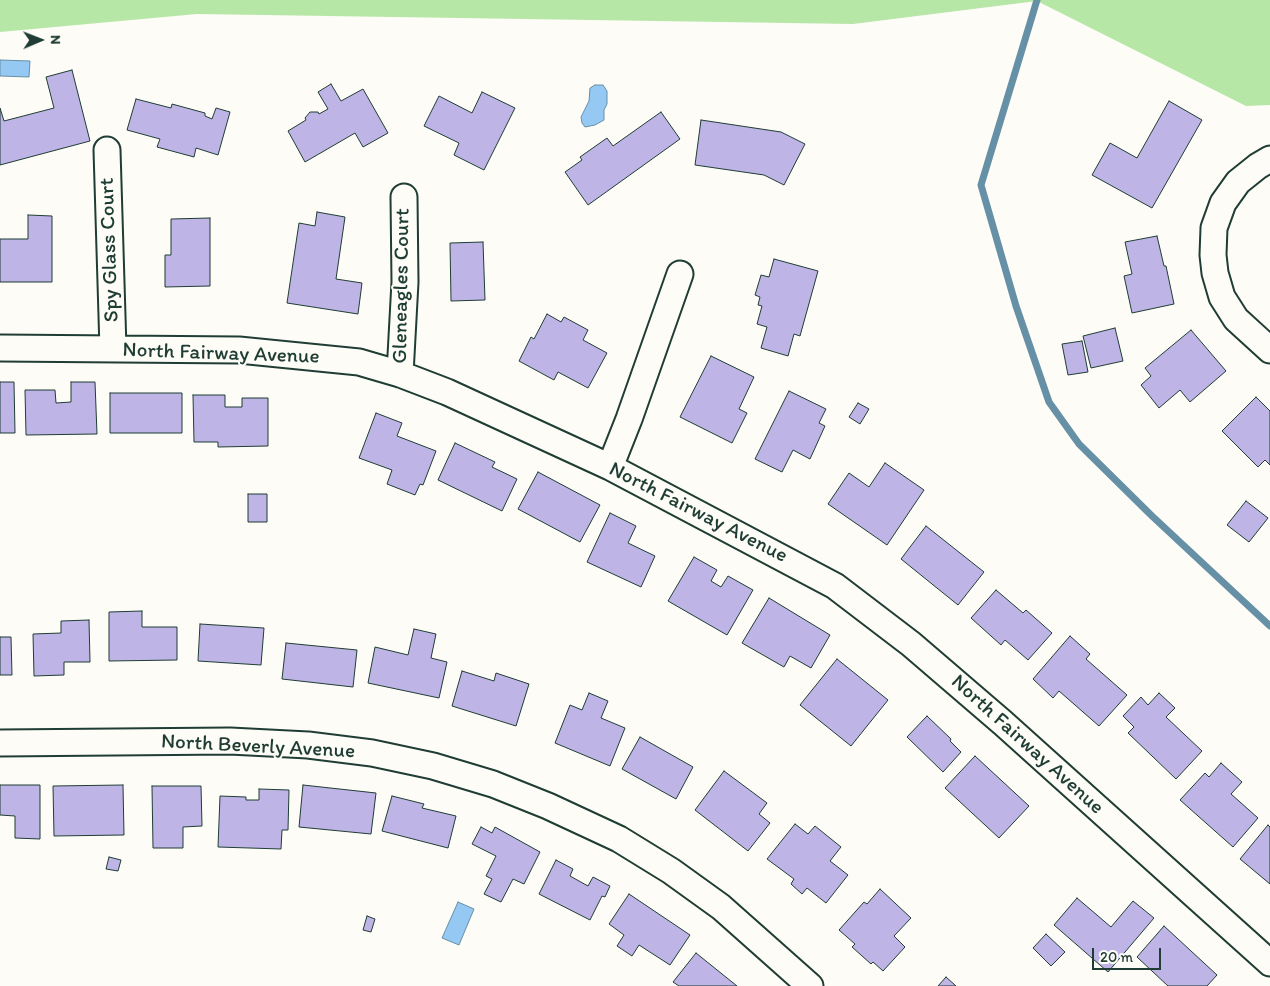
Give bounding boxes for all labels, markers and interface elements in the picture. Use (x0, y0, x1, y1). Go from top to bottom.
north arrow (15, 15, 65, 65)
text: N (47, 35, 64, 45)
street label: Spy Glass Court (95, 177, 125, 323)
street label: Gleneagles Court (388, 208, 416, 364)
street label: North Fairway Avenue (122, 338, 320, 370)
street label: North Fairway Avenue (604, 457, 792, 569)
street label: North Fairway Avenue (945, 670, 1109, 820)
street label: North Beverly Avenue (160, 729, 356, 765)
scale bar (1095, 938, 1164, 970)
text: 20 m (1100, 948, 1133, 966)

